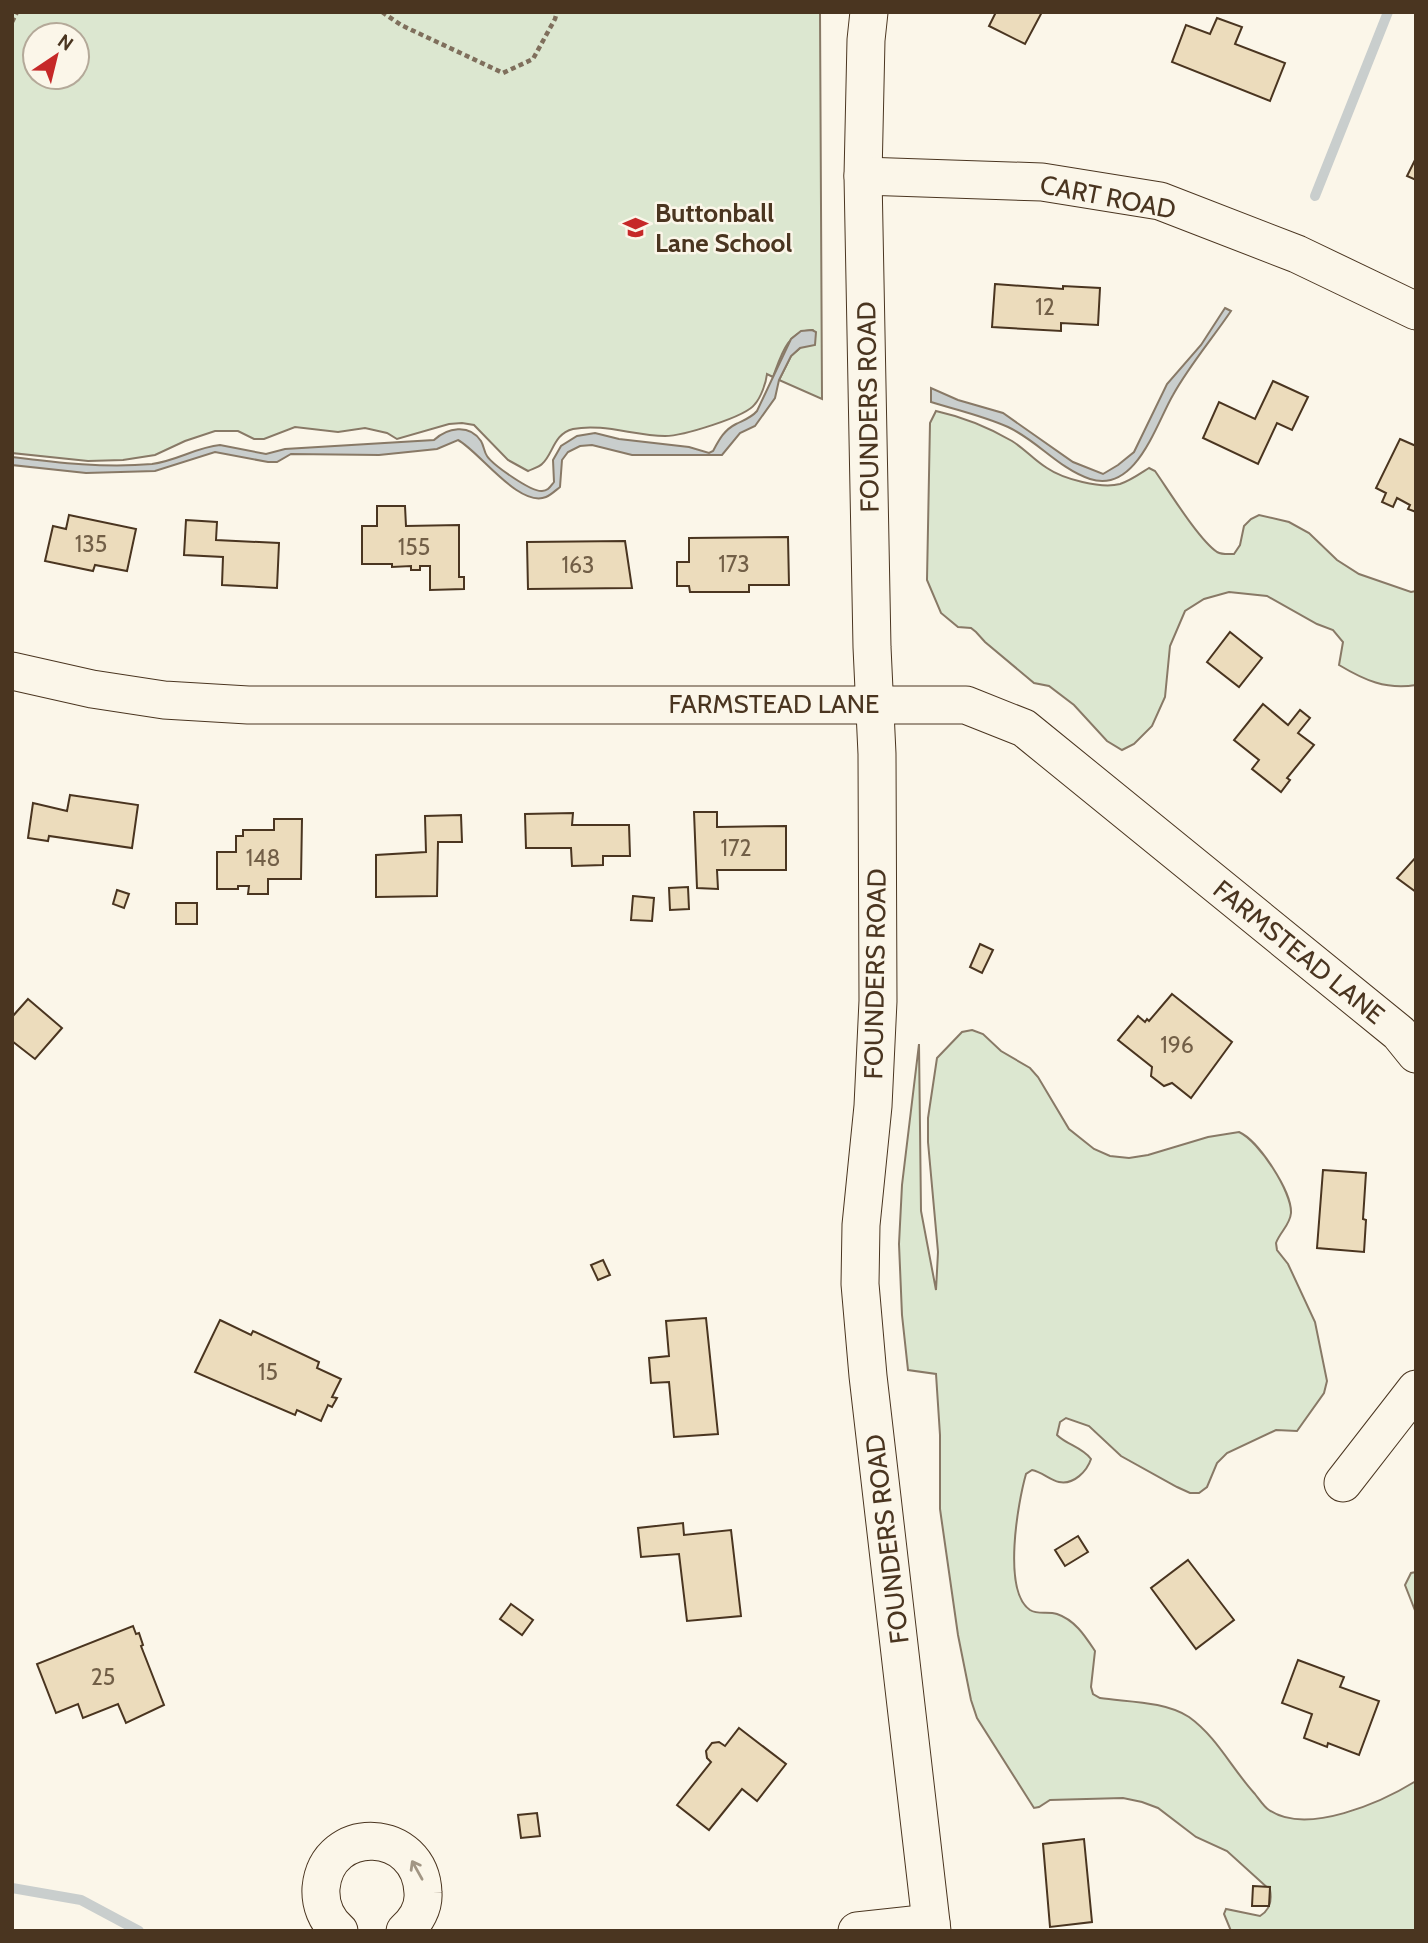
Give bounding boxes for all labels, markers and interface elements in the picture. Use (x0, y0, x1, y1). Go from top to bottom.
north arrow (21, 21, 91, 91)
text: N (53, 29, 78, 56)
street label: CART ROAD (1037, 168, 1179, 226)
place label: Buttonball Lane School (655, 197, 792, 259)
school or university icon: Buttonball Lane School (621, 214, 649, 242)
house number: 12 (1035, 293, 1055, 321)
street label: FOUNDERS ROAD (850, 301, 886, 513)
house number: 135 (75, 530, 107, 558)
house number: 155 (398, 533, 430, 561)
house number: 173 (718, 550, 750, 578)
house number: 163 (561, 551, 595, 579)
street label: FARMSTEAD LANE (669, 688, 880, 720)
house number: 172 (720, 834, 752, 862)
house number: 148 (246, 844, 280, 872)
street label: FOUNDERS ROAD (857, 868, 893, 1080)
street label: FARMSTEAD LANE (1207, 873, 1391, 1031)
house number: 196 (1160, 1031, 1194, 1059)
house number: 15 (258, 1358, 278, 1386)
street label: FOUNDERS ROAD (858, 1432, 916, 1646)
house number: 25 (91, 1663, 115, 1691)
one-way arrow (409, 1860, 423, 1880)

